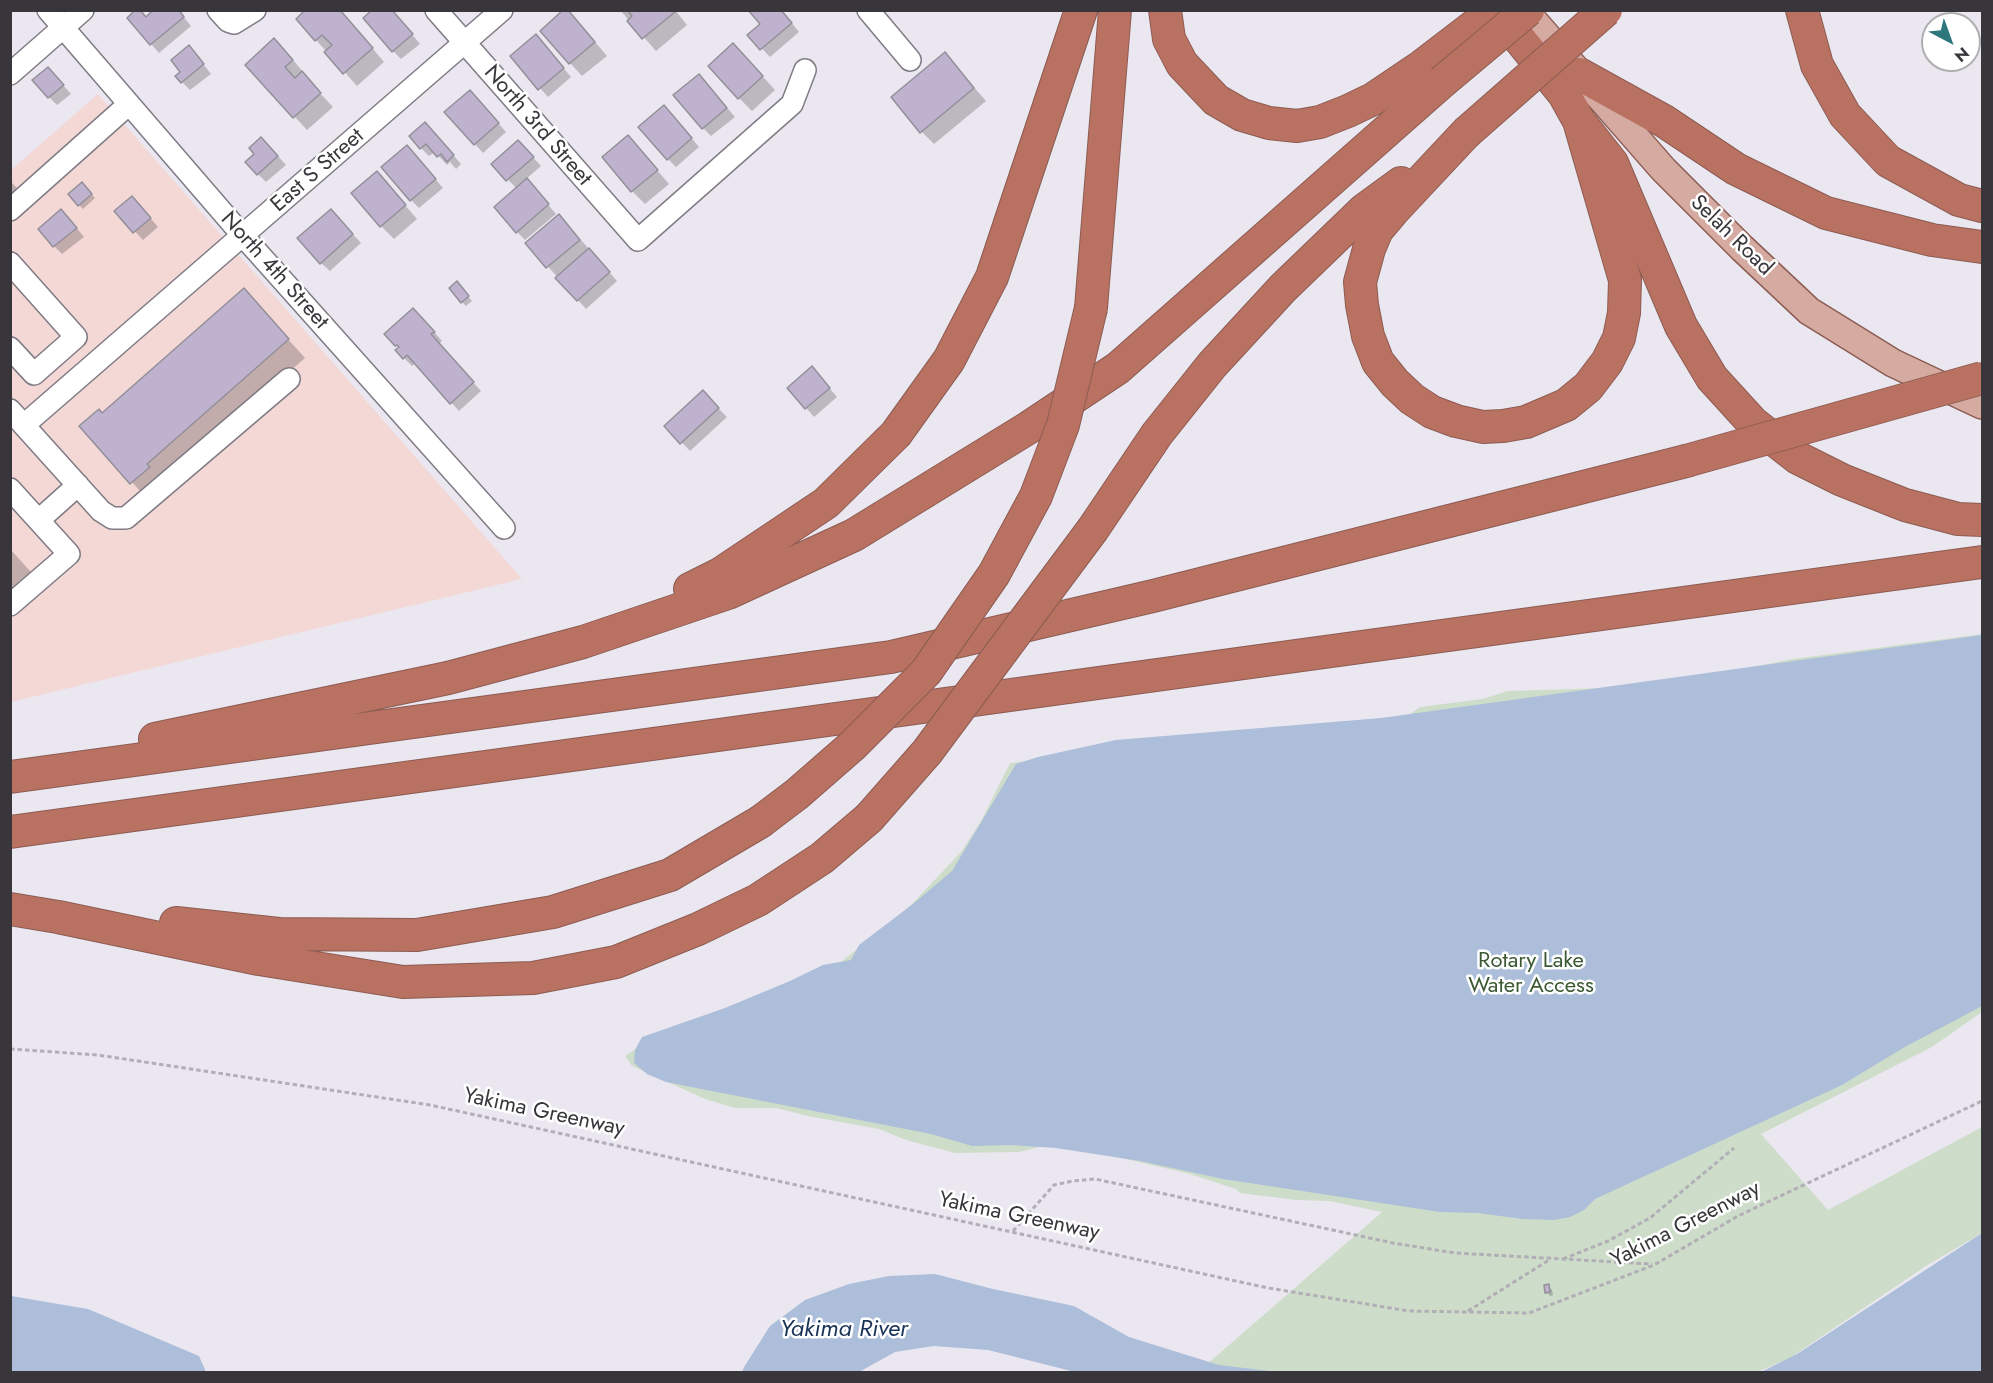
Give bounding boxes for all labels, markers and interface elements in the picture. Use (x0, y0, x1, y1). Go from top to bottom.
north arrow (1921, 12, 1981, 72)
text: N (1949, 42, 1974, 67)
street label: North 3rd Street (477, 60, 597, 192)
street label: East S Street (266, 123, 370, 219)
street label: Selah Road (1684, 190, 1778, 282)
street label: North 4th Street (214, 207, 334, 335)
park label: Rotary Lake Water Access (1468, 949, 1594, 1000)
street label: Yakima Greenway (461, 1083, 627, 1143)
street label: Yakima Greenway (1607, 1176, 1765, 1274)
street label: Yakima Greenway (936, 1187, 1102, 1247)
water label: Yakima River (780, 1316, 908, 1344)

